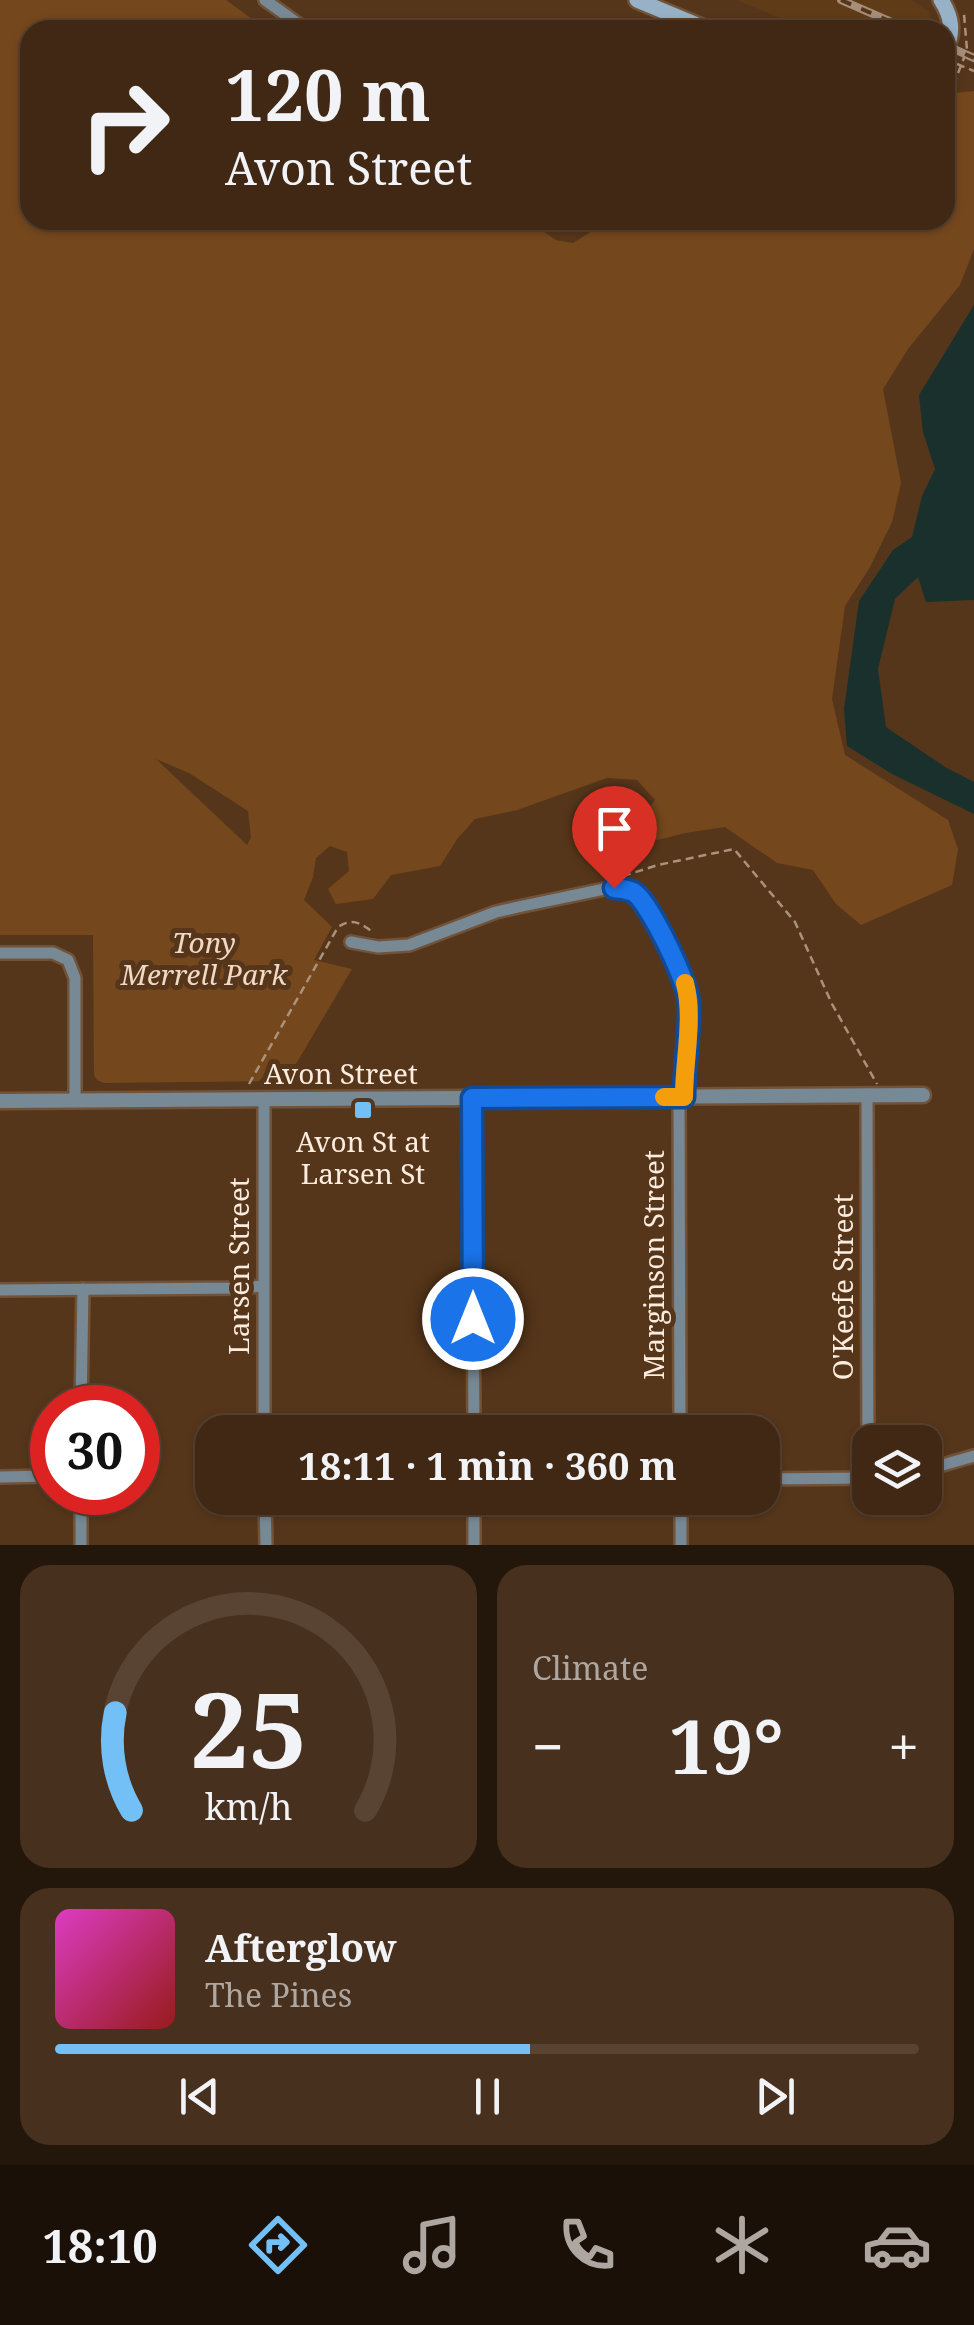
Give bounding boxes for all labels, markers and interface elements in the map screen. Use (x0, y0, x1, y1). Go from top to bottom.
text: 120 m (225, 46, 431, 142)
icon: right (60, 60, 190, 190)
text: Avon Street (225, 137, 472, 198)
pin (572, 786, 657, 889)
icon: arrive (587, 801, 642, 856)
park label: Tony Merrell Park (120, 923, 288, 993)
street label: Avon Street (264, 1054, 418, 1092)
marker: Avon St at Larsen St (352, 1099, 374, 1121)
place label: Avon St at Larsen St (296, 1122, 430, 1192)
street label: Marginson Street (634, 1150, 672, 1380)
street label: Larsen Street (219, 1177, 257, 1355)
street label: O'Keefe Street (823, 1194, 861, 1380)
position arrow (421, 1267, 525, 1371)
speed limit sign: 30 (30, 1385, 160, 1515)
map controls (852, 1425, 942, 1515)
button: layers (852, 1425, 942, 1515)
text: 18:11 · 1 min · 360 m (298, 1439, 677, 1491)
text: Climate (532, 1646, 648, 1689)
text: 25 (190, 1657, 307, 1798)
text: 19° (669, 1694, 783, 1796)
text: − (532, 1708, 564, 1783)
text: + (888, 1708, 919, 1783)
text: km/h (205, 1782, 292, 1830)
text: Afterglow (205, 1921, 397, 1973)
text: The Pines (205, 1973, 352, 2016)
icon: previous (172, 2069, 227, 2124)
icon: pause (460, 2069, 515, 2124)
icon: next (748, 2069, 803, 2124)
icon: directions (243, 2210, 313, 2280)
icon: music (397, 2210, 467, 2280)
icon: phone (552, 2210, 622, 2280)
icon: climate (707, 2210, 777, 2280)
icon: car (862, 2210, 932, 2280)
text: 18:10 (42, 2215, 158, 2276)

